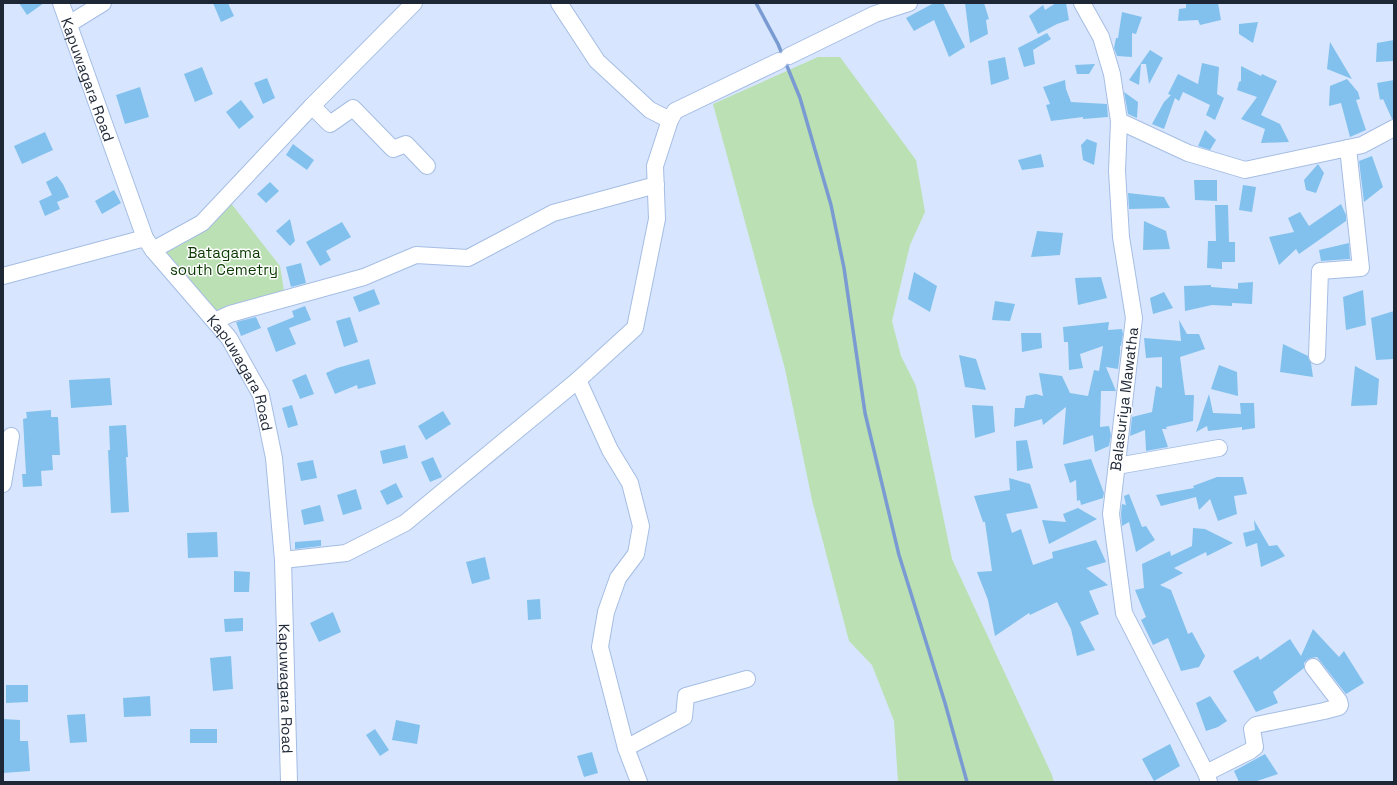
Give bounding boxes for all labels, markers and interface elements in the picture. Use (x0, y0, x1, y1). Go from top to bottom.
street label: Kapuwagara Road (57, 15, 119, 144)
park label: Batagama south Cemetry (170, 243, 278, 279)
street label: Kapuwagara Road (203, 310, 278, 433)
street label: Balasuriya Mawatha (1106, 325, 1142, 472)
street label: Kapuwagara Road (275, 623, 298, 754)

